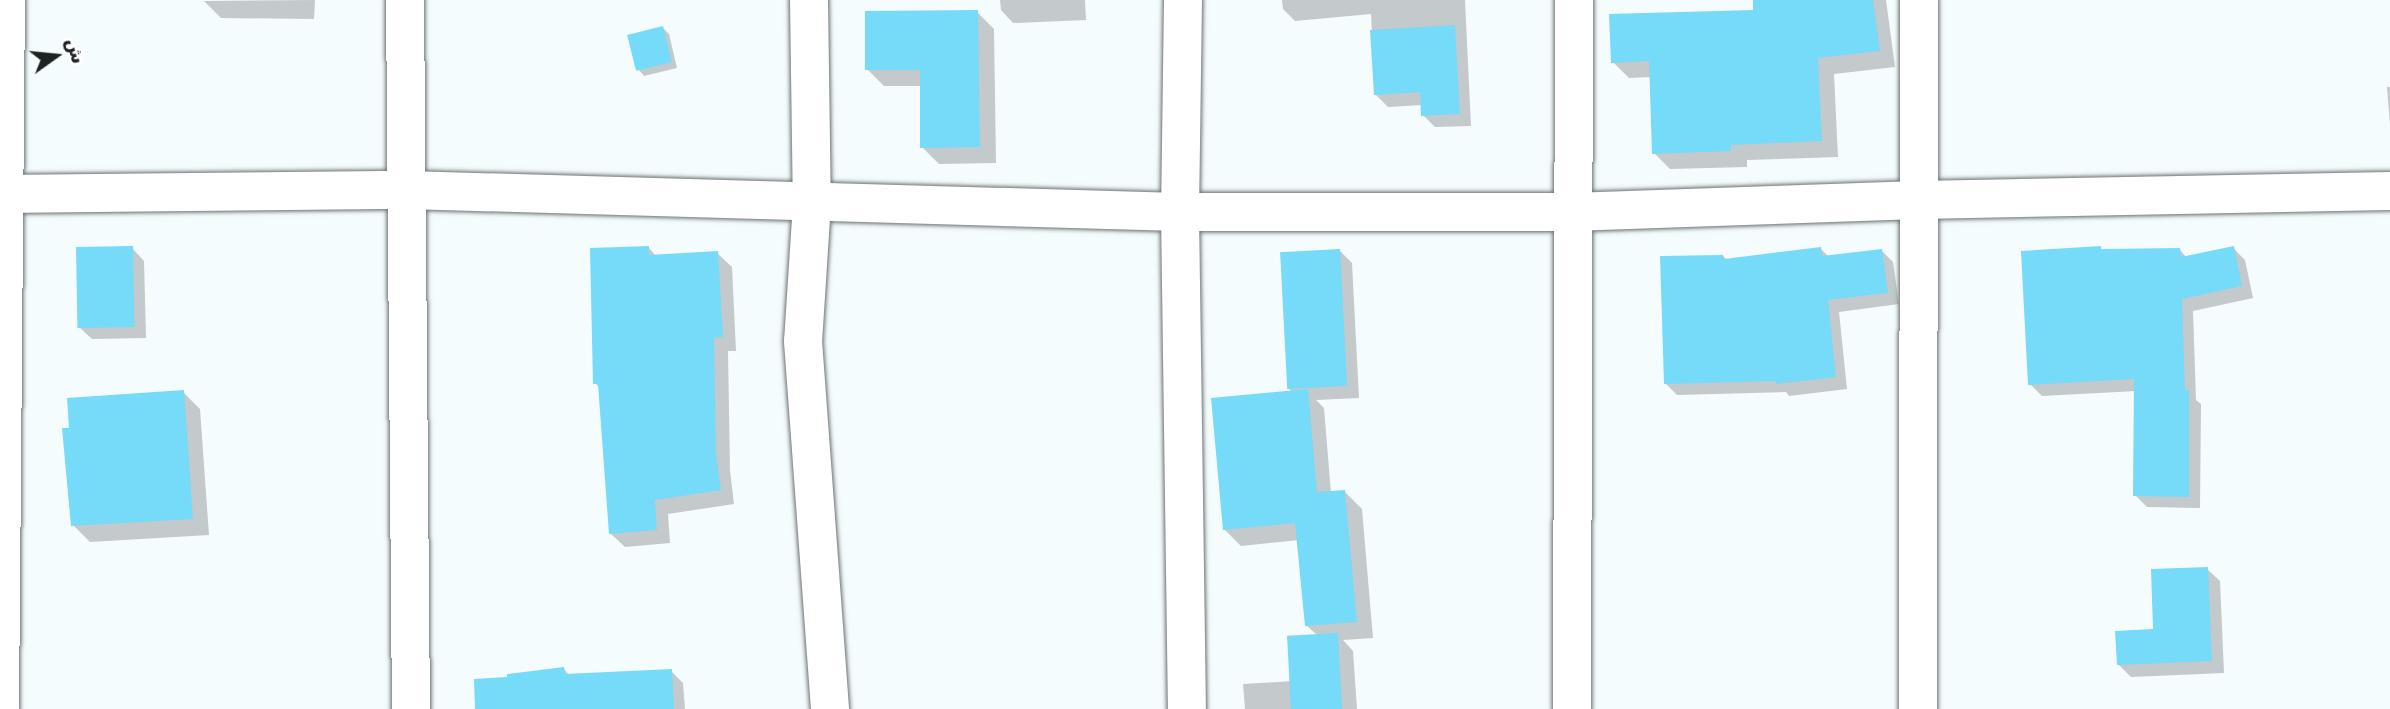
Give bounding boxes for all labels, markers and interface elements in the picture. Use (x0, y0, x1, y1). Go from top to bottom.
north arrow (21, 21, 91, 91)
text: ش (62, 35, 90, 66)

